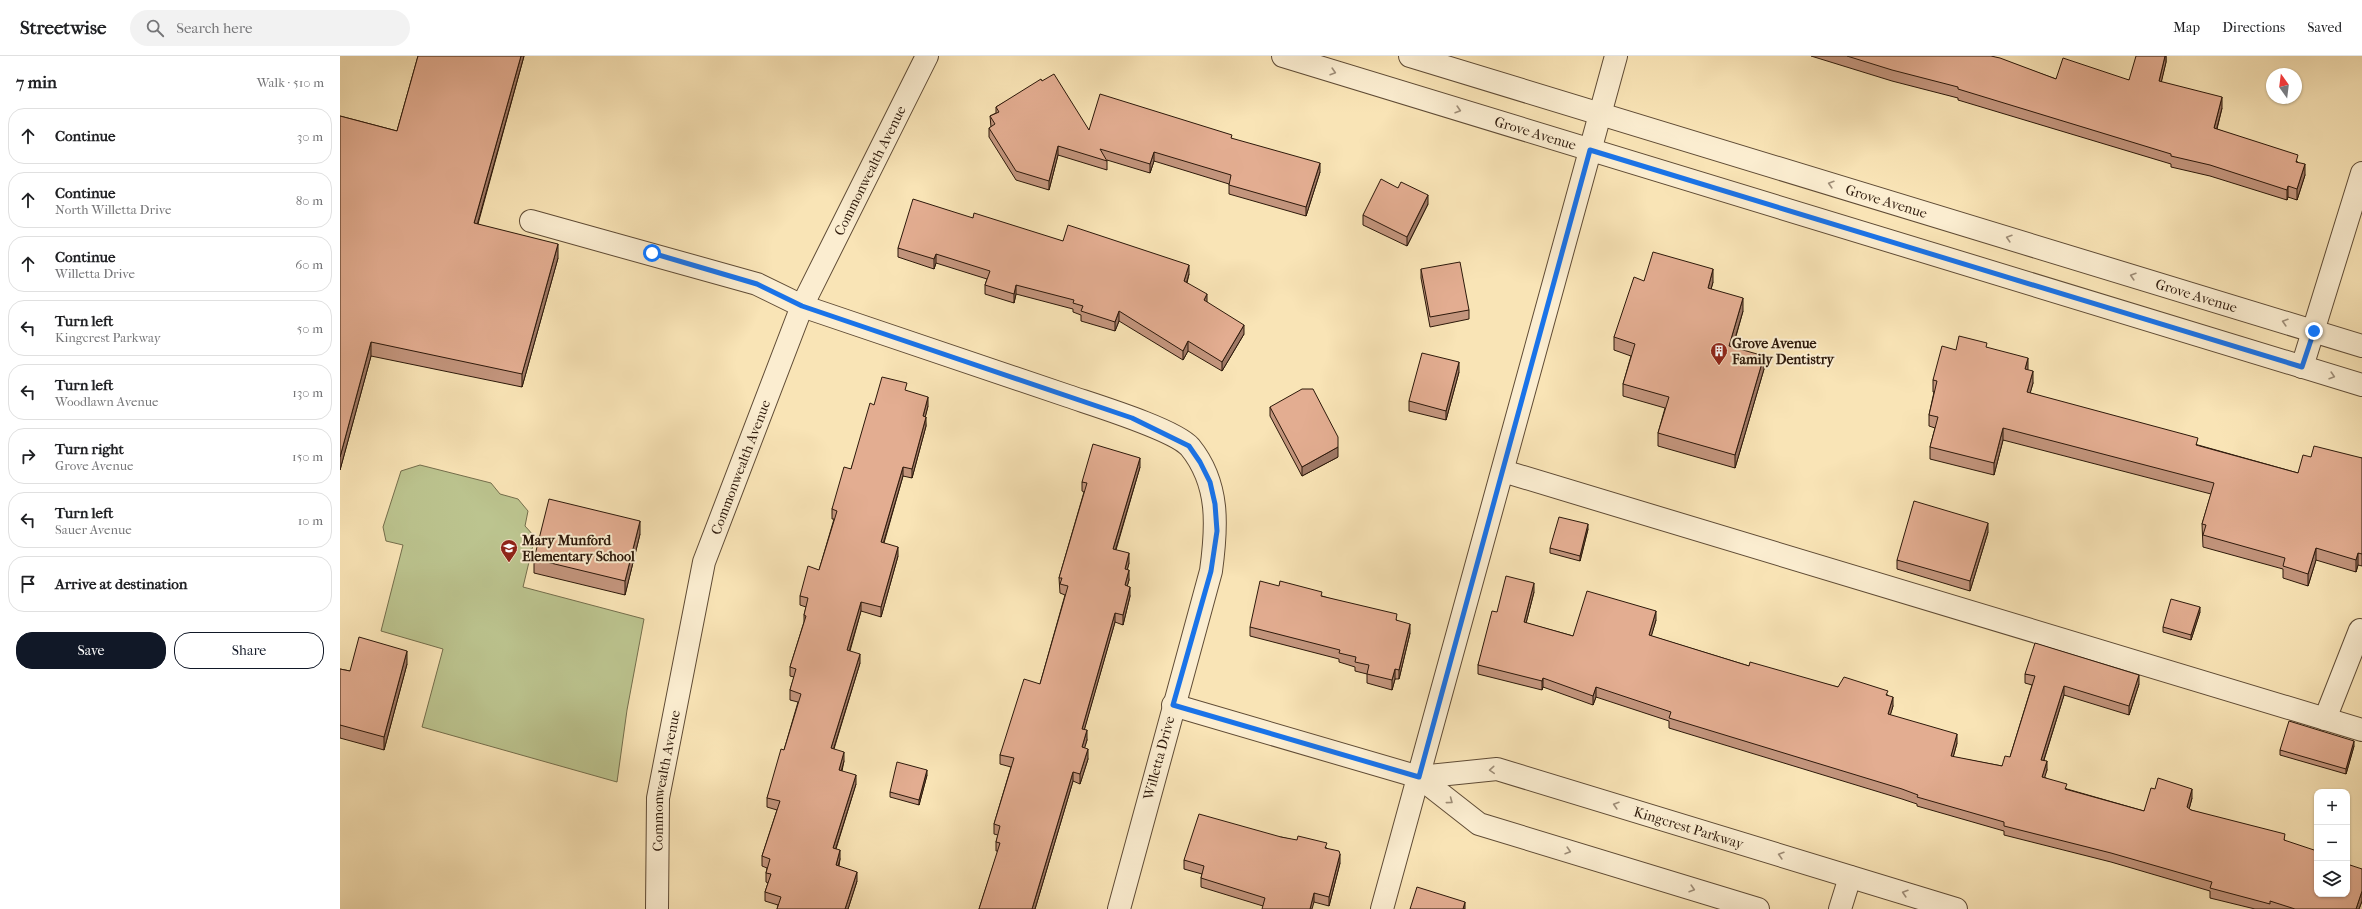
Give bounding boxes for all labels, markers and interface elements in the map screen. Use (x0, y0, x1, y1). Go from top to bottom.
search box (130, 10, 410, 46)
text: Streetwise (20, 17, 106, 39)
icon: search (144, 17, 166, 39)
text: Search here (176, 19, 252, 37)
text: Map (2173, 19, 2200, 36)
text: Directions (2222, 19, 2285, 36)
text: Saved (2307, 19, 2342, 36)
one-way arrow (1330, 67, 1337, 75)
north arrow (2266, 68, 2302, 104)
text: 7 min (16, 72, 57, 92)
text: Walk · 510 m (257, 75, 324, 90)
street label: Commonwealth Avenue (830, 103, 909, 238)
one-way arrow (1454, 105, 1461, 114)
street label: Grove Avenue (1493, 113, 1579, 153)
icon: ahead (17, 125, 39, 147)
text: Continue (55, 127, 115, 145)
text: 30 m (297, 129, 323, 144)
one-way arrow (1828, 180, 1835, 189)
street label: Grove Avenue (1843, 181, 1929, 222)
text: Continue (55, 184, 115, 202)
icon: ahead (17, 189, 39, 211)
text: 80 m (296, 193, 323, 208)
text: North Willetta Drive (55, 202, 171, 217)
one-way arrow (2006, 234, 2013, 243)
route start (643, 244, 661, 262)
text: Continue (55, 248, 115, 266)
icon: ahead (17, 253, 39, 275)
text: 60 m (295, 257, 323, 272)
text: Willetta Drive (55, 266, 135, 281)
one-way arrow (2130, 272, 2137, 281)
street label: Grove Avenue (2153, 275, 2239, 316)
text: Turn left (55, 312, 113, 330)
icon: left (17, 317, 39, 339)
one-way arrow (2281, 318, 2288, 327)
text: 50 m (297, 321, 323, 336)
route end (2305, 322, 2323, 340)
text: Kingcrest Parkway (55, 330, 161, 345)
place label: Grove Avenue Family Dentistry (1731, 335, 1836, 368)
building icon: Grove Avenue Family Dentistry (1709, 341, 1729, 366)
one-way arrow (2328, 371, 2335, 380)
text: Turn left (55, 376, 113, 394)
icon: left (17, 381, 39, 403)
text: 130 m (292, 385, 323, 400)
text: Woodlawn Avenue (55, 394, 159, 409)
street label: Commonwealth Avenue (707, 397, 774, 537)
text: Turn right (55, 440, 124, 458)
icon: right (17, 445, 39, 467)
text: 150 m (292, 449, 323, 464)
text: Grove Avenue (55, 458, 133, 473)
text: Turn left (55, 504, 113, 522)
icon: left (17, 509, 39, 531)
text: 10 m (298, 513, 323, 528)
text: Sauer Avenue (55, 522, 132, 537)
place label: Mary Munford Elementary School (521, 532, 635, 565)
school or university icon: Mary Munford Elementary School (499, 538, 519, 563)
icon: arrive (17, 573, 39, 595)
text: Arrive at destination (55, 575, 187, 593)
button: Save (16, 632, 166, 669)
button: Share (174, 632, 324, 669)
street label: Commonwealth Avenue (649, 708, 683, 852)
street label: Willetta Drive (1139, 714, 1178, 803)
one-way arrow (1489, 765, 1495, 774)
map controls (2314, 789, 2350, 897)
button: + (2314, 789, 2350, 825)
one-way arrow (1445, 796, 1452, 803)
one-way arrow (1613, 801, 1620, 810)
street label: Kingcrest Parkway (1632, 803, 1746, 852)
button: − (2314, 825, 2350, 861)
one-way arrow (1564, 846, 1571, 855)
one-way arrow (1778, 852, 1785, 860)
button: layers (2314, 861, 2350, 897)
one-way arrow (1688, 884, 1695, 893)
one-way arrow (1902, 890, 1909, 898)

